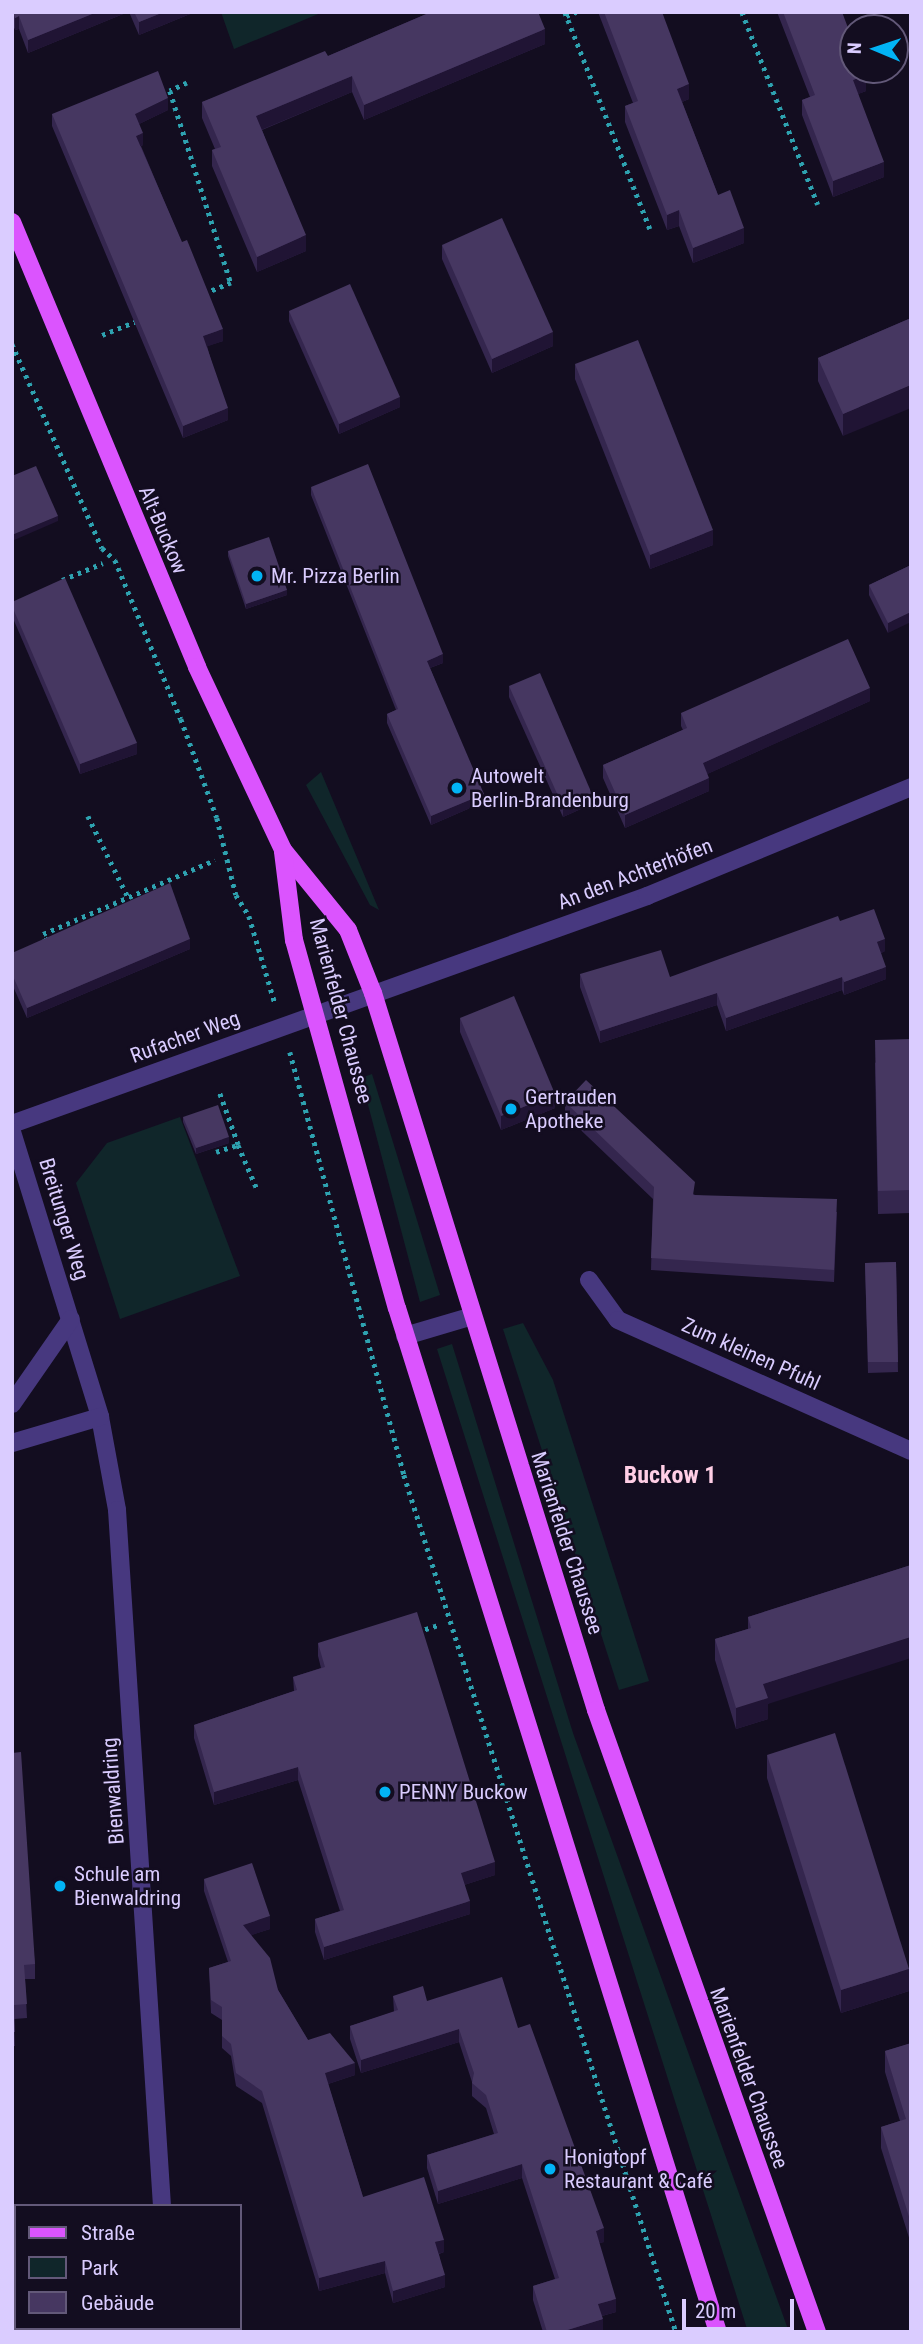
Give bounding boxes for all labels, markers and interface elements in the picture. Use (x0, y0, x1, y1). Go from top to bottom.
north arrow (839, 14, 909, 84)
text: N (843, 42, 866, 55)
street label: Alt-Buckow (133, 482, 193, 578)
place label: Mr. Pizza Berlin (271, 563, 400, 589)
marker: Mr. Pizza Berlin (249, 568, 265, 584)
place label: Autowelt Berlin-Brandenburg (471, 763, 629, 813)
marker: Autowelt Berlin-Brandenburg (449, 780, 465, 796)
street label: An den Achterhöfen (554, 833, 716, 915)
street label: Marienfelder Chaussee (304, 916, 378, 1106)
street label: Rufacher Weg (127, 1006, 243, 1068)
place label: Gertrauden Apotheke (525, 1084, 617, 1134)
marker: Gertrauden Apotheke (503, 1101, 519, 1117)
street label: Breitunger Weg (34, 1155, 94, 1283)
street label: Zum kleinen Pfuhl (678, 1312, 824, 1396)
street label: Marienfelder Chaussee (526, 1448, 608, 1638)
district label: Buckow 1 (624, 1462, 716, 1490)
street label: Bienwaldring (97, 1737, 129, 1845)
place label: PENNY Buckow (399, 1779, 528, 1805)
marker: PENNY Buckow (377, 1784, 393, 1800)
place label: Schule am Bienwaldring (74, 1861, 181, 1911)
marker: Schule am Bienwaldring (52, 1878, 68, 1894)
street label: Marienfelder Chaussee (705, 1984, 793, 2172)
place label: Honigtopf Restaurant & Café (564, 2144, 713, 2194)
marker: Honigtopf Restaurant & Café (542, 2161, 558, 2177)
legend (14, 2204, 242, 2330)
text: Straße (81, 2221, 135, 2245)
text: Park (81, 2256, 118, 2280)
scale bar (685, 2284, 797, 2328)
text: Gebäude (81, 2291, 154, 2315)
text: 20 m (695, 2299, 736, 2323)

